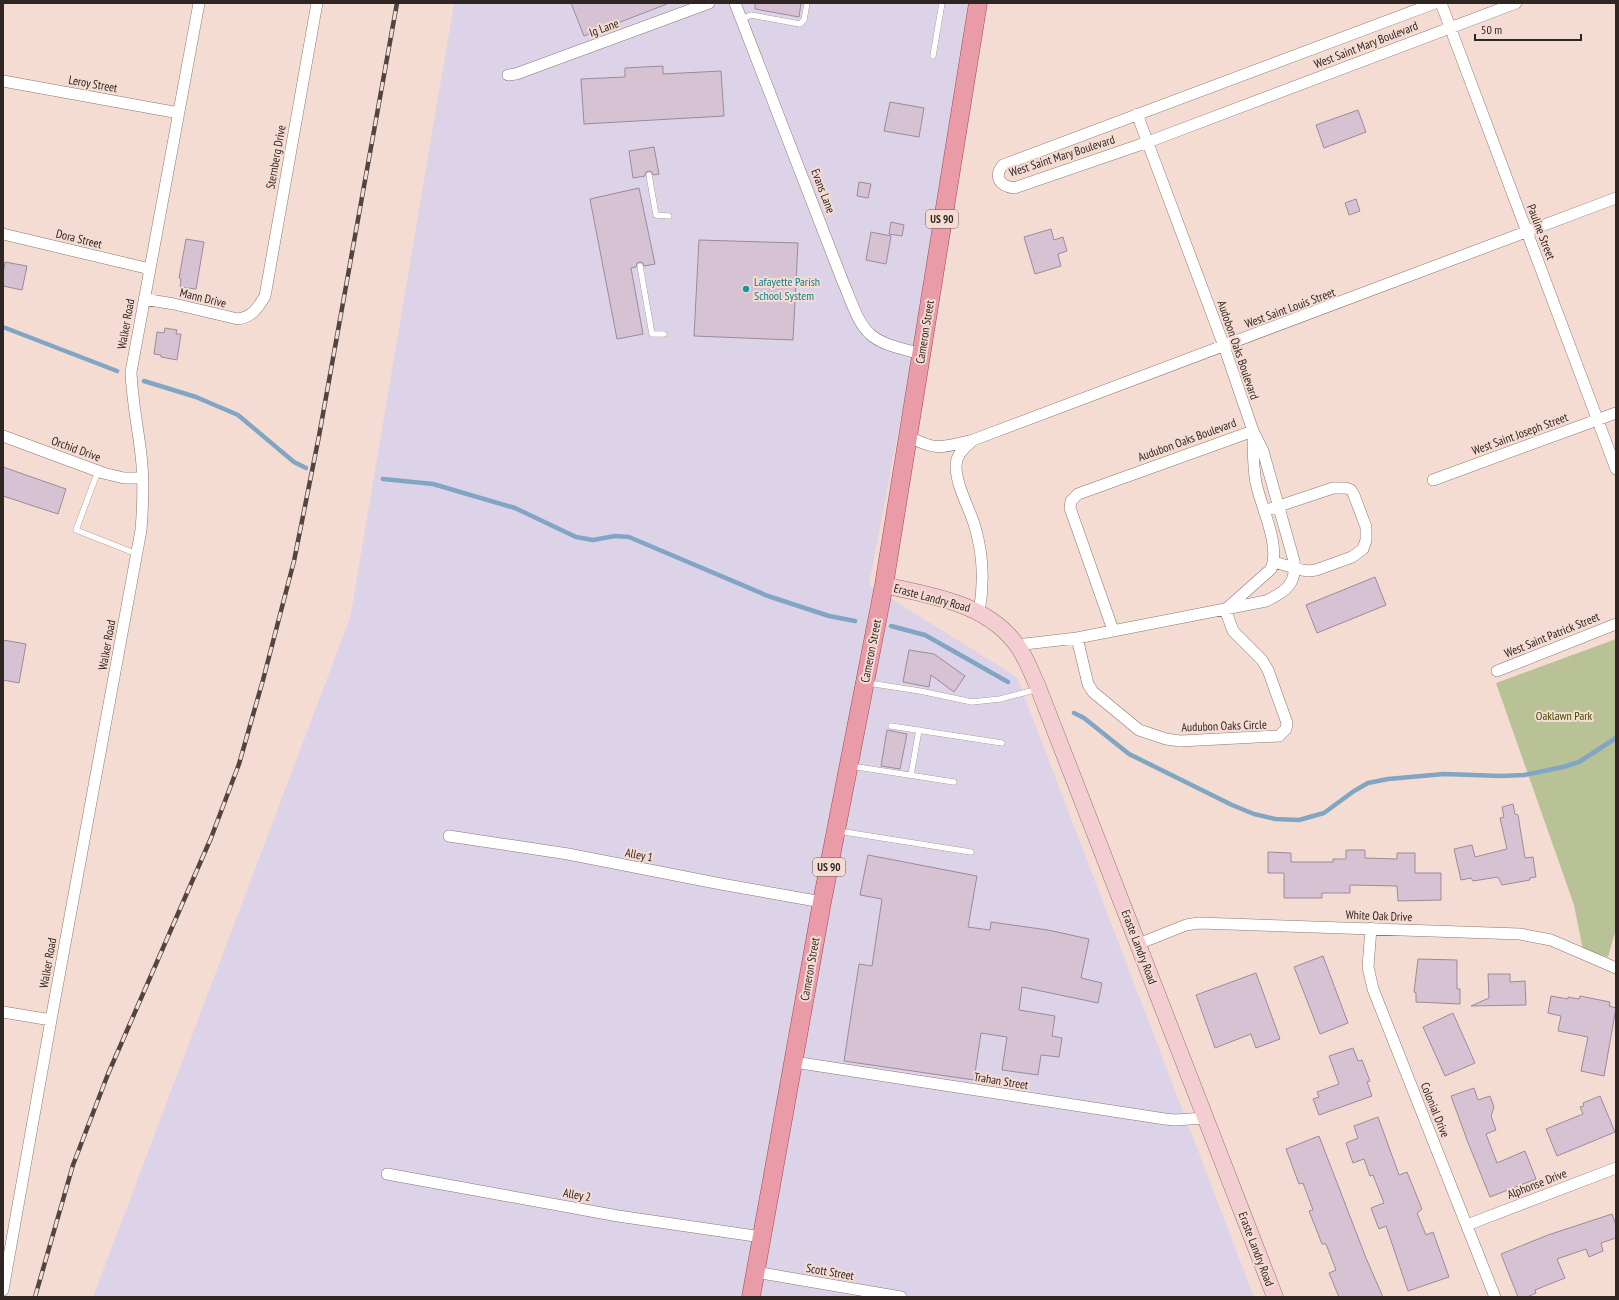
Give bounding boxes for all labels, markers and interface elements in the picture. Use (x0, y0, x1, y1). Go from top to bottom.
street label: Ig Lane (587, 15, 621, 40)
scale bar (1475, 16, 1581, 42)
street label: West Saint Mary Boulevard (1312, 18, 1420, 71)
text: 50 m (1481, 22, 1502, 37)
street label: Leroy Street (68, 72, 119, 95)
street label: Sternberg Drive (262, 124, 289, 190)
street label: West Saint Mary Boulevard (1007, 131, 1117, 180)
street label: Evans Lane (808, 167, 839, 215)
street label: Pauline Street (1524, 202, 1559, 262)
road number: US 90 (926, 210, 958, 228)
street label: Dora Street (55, 226, 104, 252)
place label: Lafayette Parish School System (754, 274, 820, 303)
marker: Lafayette Parish School System (741, 284, 751, 294)
street label: West Saint Louis Street (1243, 284, 1338, 331)
street label: Mann Drive (178, 285, 228, 311)
street label: Walker Road (114, 297, 137, 350)
street label: Cameron Street (912, 298, 937, 365)
street label: Audobon Oaks Boulevard (1215, 298, 1262, 401)
street label: West Saint Joseph Street (1470, 409, 1571, 458)
street label: Audubon Oaks Boulevard (1136, 415, 1238, 464)
street label: Orchid Drive (49, 433, 103, 464)
street label: Eraste Landry Road (892, 580, 972, 615)
street label: West Saint Patrick Street (1502, 608, 1602, 660)
street label: Cameron Street (857, 617, 884, 684)
street label: Walker Road (95, 618, 118, 671)
park label: Oaklawn Park (1536, 708, 1593, 723)
street label: Audubon Oaks Circle (1181, 717, 1267, 734)
street label: Alley 1 (624, 844, 654, 865)
road number: US 90 (813, 858, 845, 876)
street label: Eraste Landry Road (1118, 907, 1161, 986)
street label: White Oak Drive (1345, 907, 1413, 924)
street label: Cameron Street (797, 935, 823, 1002)
street label: Walker Road (36, 936, 59, 989)
street label: Trahan Street (973, 1069, 1030, 1092)
street label: Colonial Drive (1418, 1080, 1453, 1140)
street label: Alphonse Drive (1505, 1165, 1569, 1202)
street label: Alley 2 (562, 1185, 592, 1204)
street label: Eraste Landry Road (1235, 1209, 1278, 1288)
street label: Scott Street (805, 1260, 856, 1283)

